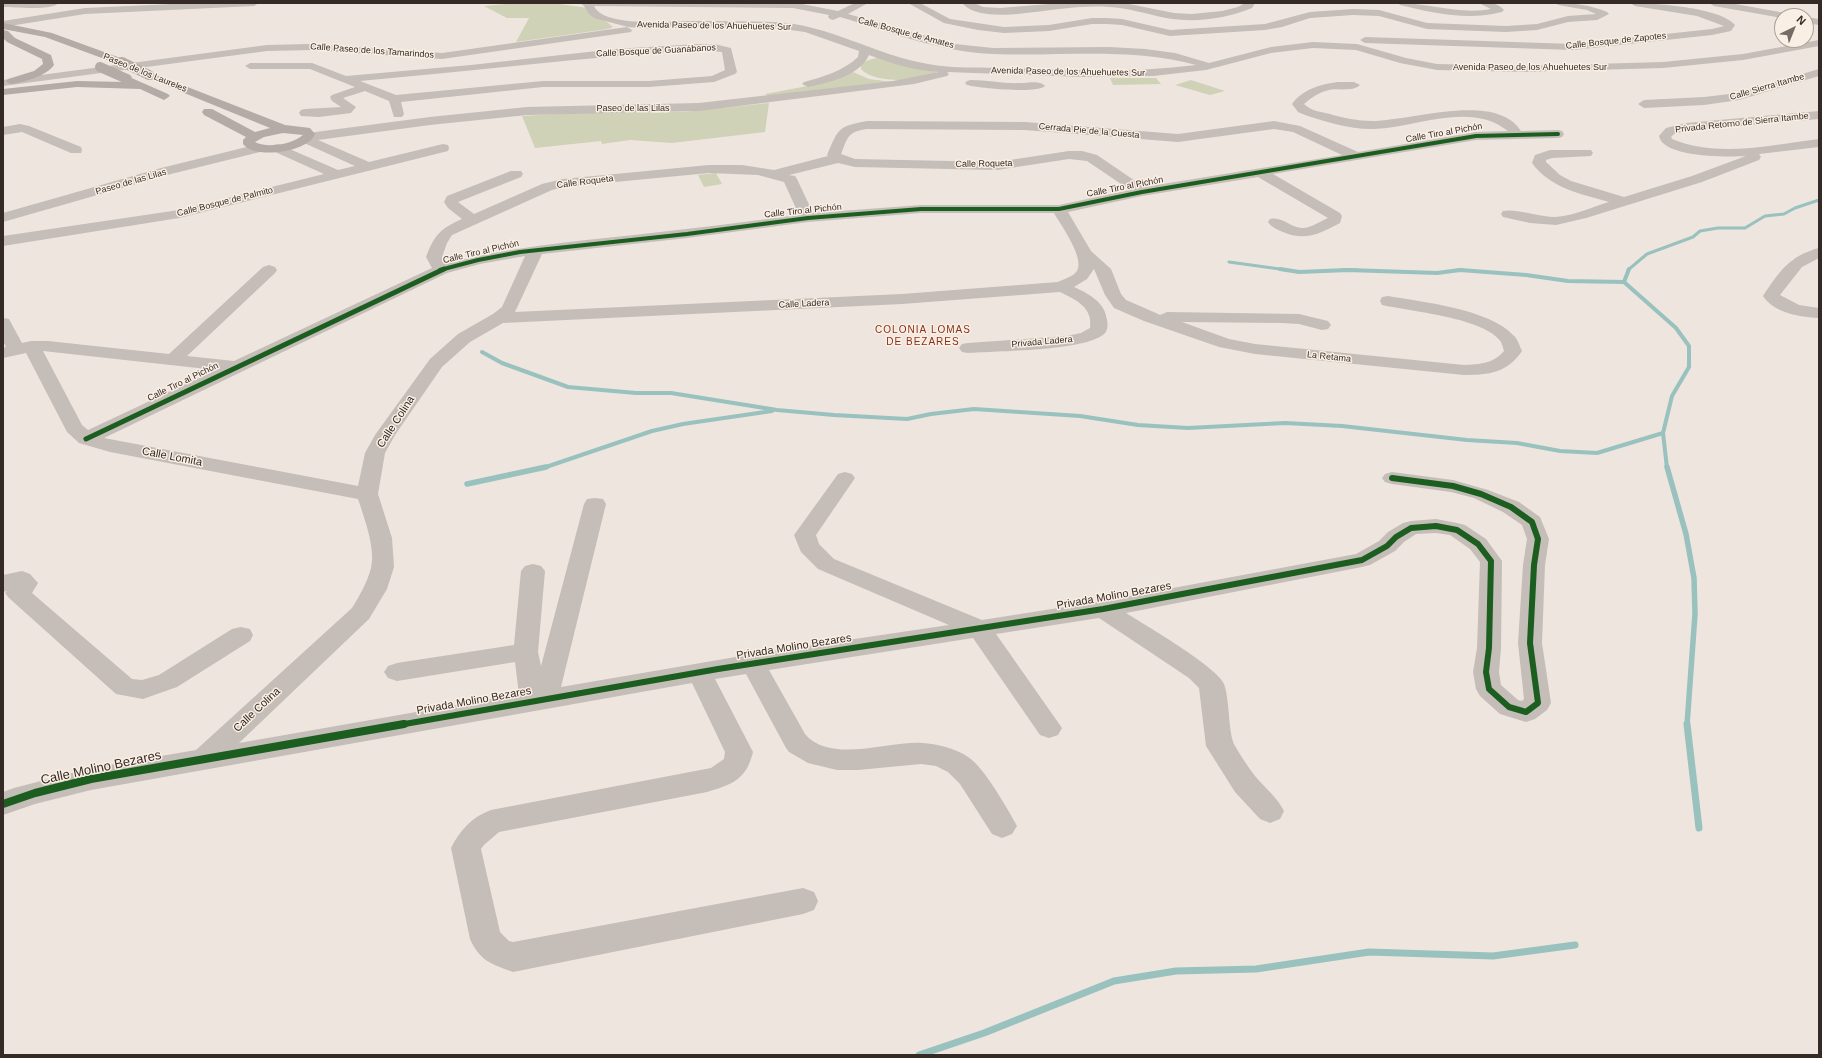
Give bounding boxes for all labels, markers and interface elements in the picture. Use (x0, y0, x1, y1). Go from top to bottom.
north arrow (1774, 8, 1814, 48)
text: N (1794, 13, 1808, 27)
street label: Calle Bosque de Amates (857, 15, 955, 51)
street label: Avenida Paseo de los Ahuehuetes Sur (637, 19, 791, 33)
street label: Calle Bosque de Zapotes (1565, 30, 1667, 52)
street label: Calle Paseo de los Tamarindos (310, 41, 434, 61)
street label: Calle Bosque de Guanábanos (596, 42, 716, 60)
street label: Paseo de los Laureles (102, 51, 188, 95)
street label: Avenida Paseo de los Ahuehuetes Sur (1453, 63, 1607, 73)
street label: Avenida Paseo de los Ahuehuetes Sur (991, 65, 1145, 79)
street label: Calle Sierra Itambe (1728, 71, 1806, 103)
street label: Paseo de las Lilas (596, 104, 670, 114)
street label: Privada Retorno de Sierra Itambe (1675, 111, 1809, 135)
street label: Cerrada Pie de la Cuesta (1038, 121, 1140, 141)
street label: Calle Tiro al Pichón (1405, 121, 1483, 145)
street label: Calle Roqueta (955, 158, 1013, 170)
street label: Paseo de las Lilas (94, 167, 168, 197)
street label: Calle Roqueta (556, 173, 614, 191)
street label: Calle Tiro al Pichón (1086, 174, 1164, 200)
street label: Calle Bosque de Palmito (176, 185, 274, 219)
street label: Calle Tiro al Pichón (764, 202, 842, 220)
street label: Calle Tiro al Pichón (442, 238, 520, 266)
street label: Calle Ladera (778, 297, 830, 311)
district label: COLONIA LOMAS DE BEZARES (875, 324, 971, 348)
street label: Privada Ladera (1011, 334, 1073, 350)
street label: La Retama (1307, 349, 1351, 365)
street label: Calle Tiro al Pichón (146, 360, 220, 404)
street label: Calle Colina (374, 394, 418, 450)
street label: Calle Lomita (141, 445, 203, 469)
street label: Privada Molino Bezares (1056, 579, 1172, 613)
street label: Privada Molino Bezares (736, 631, 852, 663)
street label: Privada Molino Bezares (416, 684, 532, 718)
street label: Calle Colina (231, 685, 283, 735)
street label: Calle Molino Bezares (39, 748, 163, 788)

